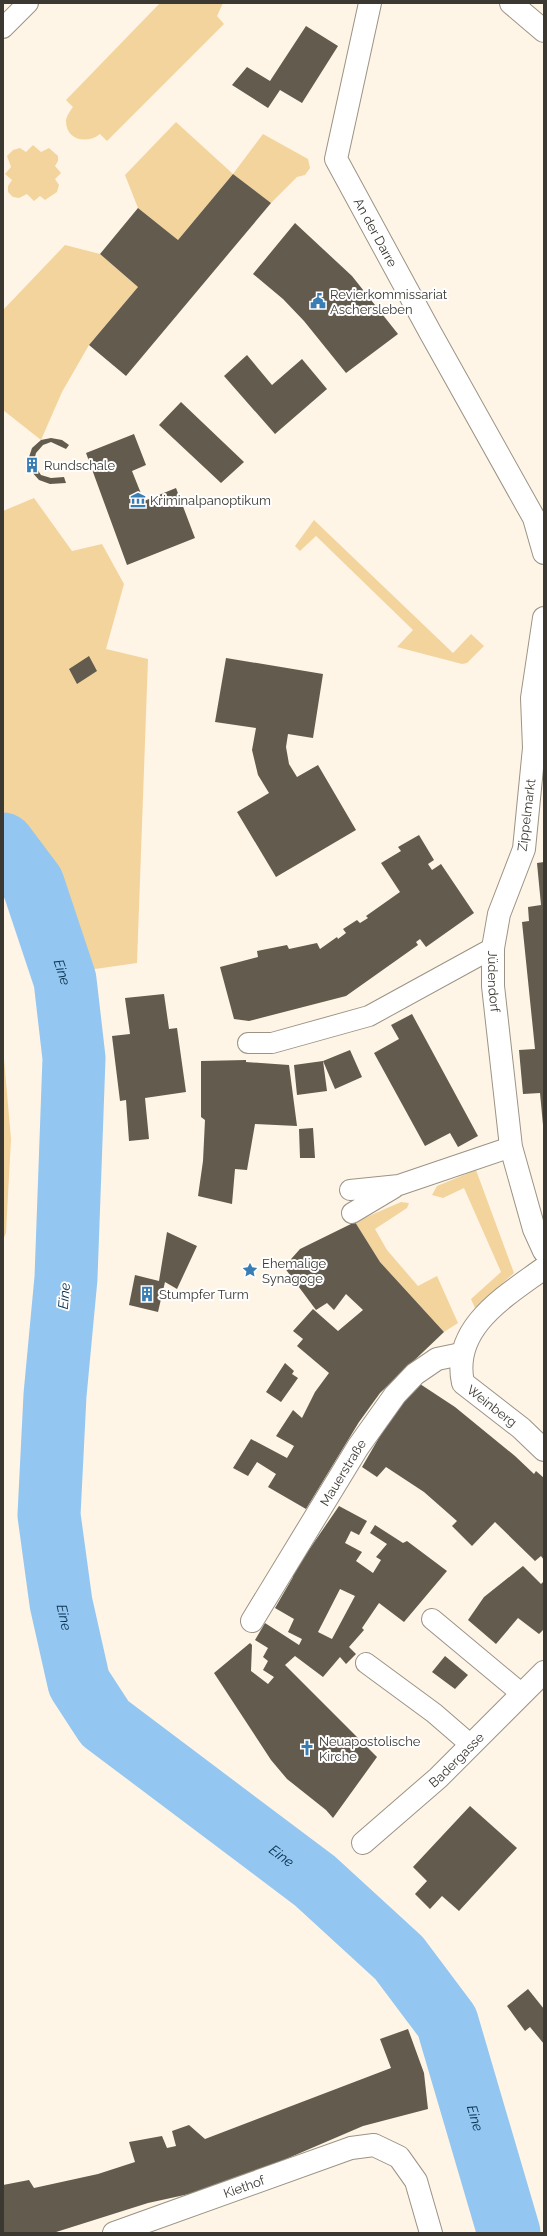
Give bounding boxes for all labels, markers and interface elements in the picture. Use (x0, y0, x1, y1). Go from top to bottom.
street label: An der Darre (351, 196, 400, 270)
place label: Revierkommissariat Aschersleben (330, 287, 448, 317)
public building icon: Revierkommissariat Aschersleben (309, 292, 327, 310)
building icon: Rundschale (23, 456, 41, 474)
place label: Rundschale (44, 458, 115, 473)
museum icon: Kriminalpanoptikum (129, 491, 147, 509)
place label: Kriminalpanoptikum (150, 493, 271, 508)
street label: Zippelmarkt (515, 777, 538, 852)
street label: Jüdendorf (485, 950, 503, 1014)
water label: Eine (51, 957, 74, 986)
place label: Ehemalige Synagoge (262, 1256, 327, 1286)
place icon: Ehemalige Synagoge (241, 1261, 259, 1279)
water label: Eine (55, 1282, 73, 1310)
building icon: Stumpfer Turm (138, 1285, 156, 1303)
place label: Stumpfer Turm (159, 1287, 249, 1302)
street label: Weinberg (464, 1382, 520, 1430)
street label: Mauerstraße (317, 1436, 369, 1509)
water label: Eine (54, 1603, 75, 1632)
street label: Badergasse (426, 1729, 487, 1791)
place label: Neuapostolische Kirche (319, 1734, 421, 1764)
church icon: Neuapostolische Kirche (298, 1739, 316, 1757)
water label: Eine (266, 1841, 297, 1870)
water label: Eine (464, 2103, 487, 2134)
street label: Kiethof (221, 2172, 267, 2201)

